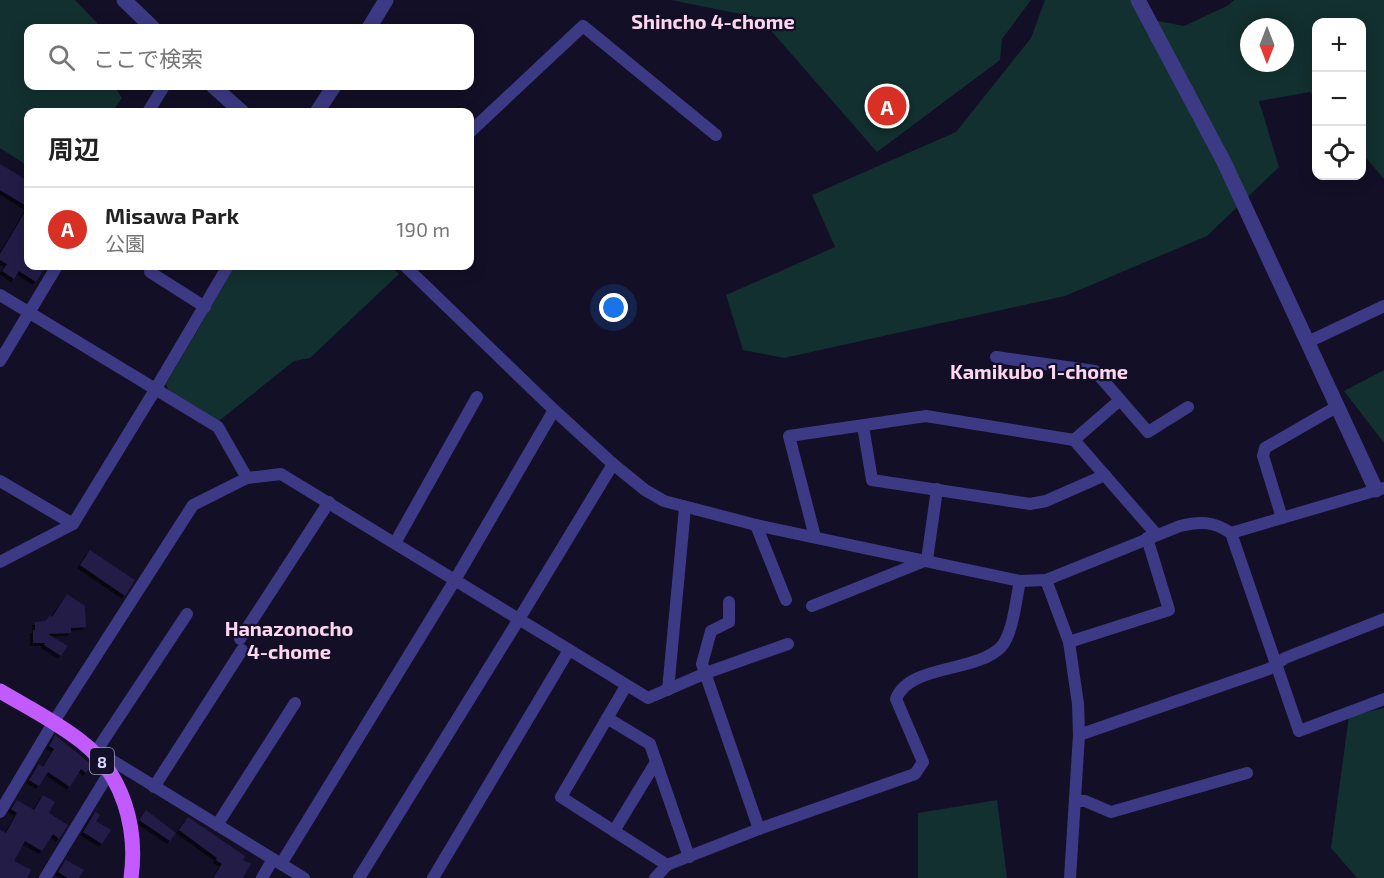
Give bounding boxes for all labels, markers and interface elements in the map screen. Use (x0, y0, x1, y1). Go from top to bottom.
district label: Shincho 4-chome (631, 9, 795, 33)
north arrow (1240, 18, 1294, 72)
map controls (1312, 18, 1366, 180)
button: + (1312, 18, 1366, 72)
search box (24, 24, 474, 90)
icon: search (45, 41, 78, 74)
text: ここで検索 (93, 45, 203, 71)
button: − (1312, 72, 1366, 126)
pin: A (868, 84, 906, 128)
button: locate (1312, 126, 1366, 180)
text: 周辺 (48, 133, 100, 164)
text: Misawa Park (105, 202, 239, 228)
text: A (61, 217, 74, 241)
text: 190 m (397, 217, 450, 241)
text: 公園 (105, 231, 145, 255)
your location (599, 293, 628, 322)
district label: Kamikubo 1-chome (950, 359, 1128, 383)
district label: Hanazonocho 4-chome (225, 616, 353, 663)
road number: 8 (90, 748, 114, 774)

